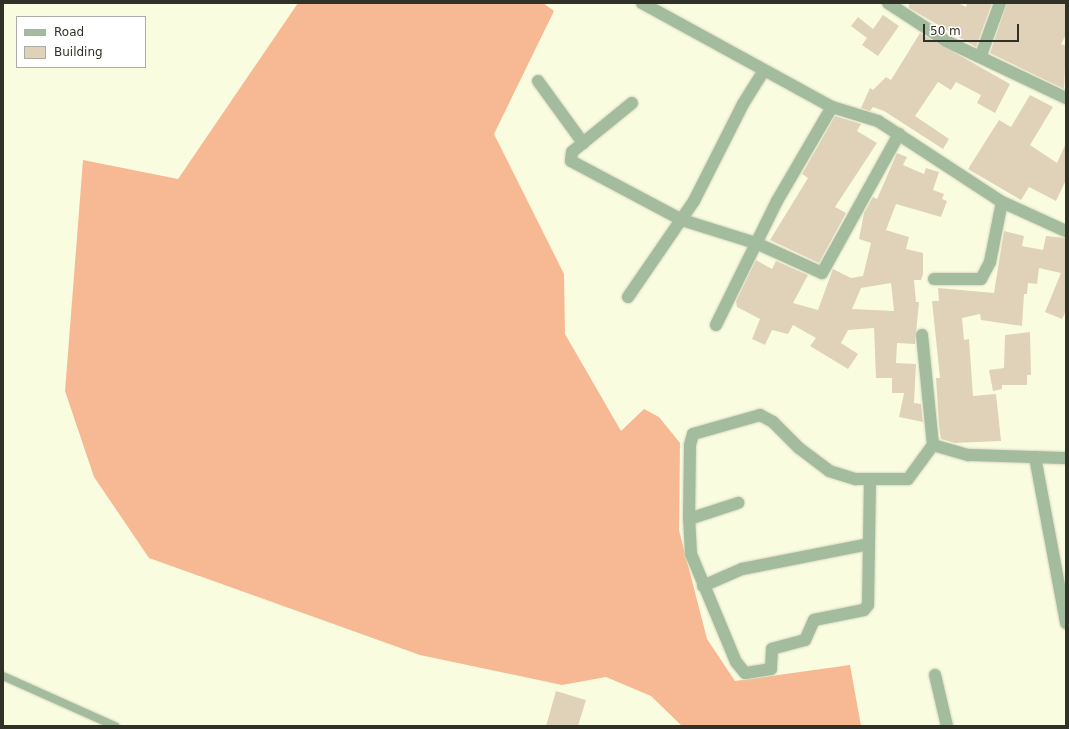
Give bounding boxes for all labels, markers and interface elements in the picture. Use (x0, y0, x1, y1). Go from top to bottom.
legend (16, 16, 146, 68)
scale bar (925, 16, 1021, 42)
text: 50 m (930, 24, 961, 38)
text: Road (54, 25, 84, 39)
text: Building (54, 45, 103, 59)

